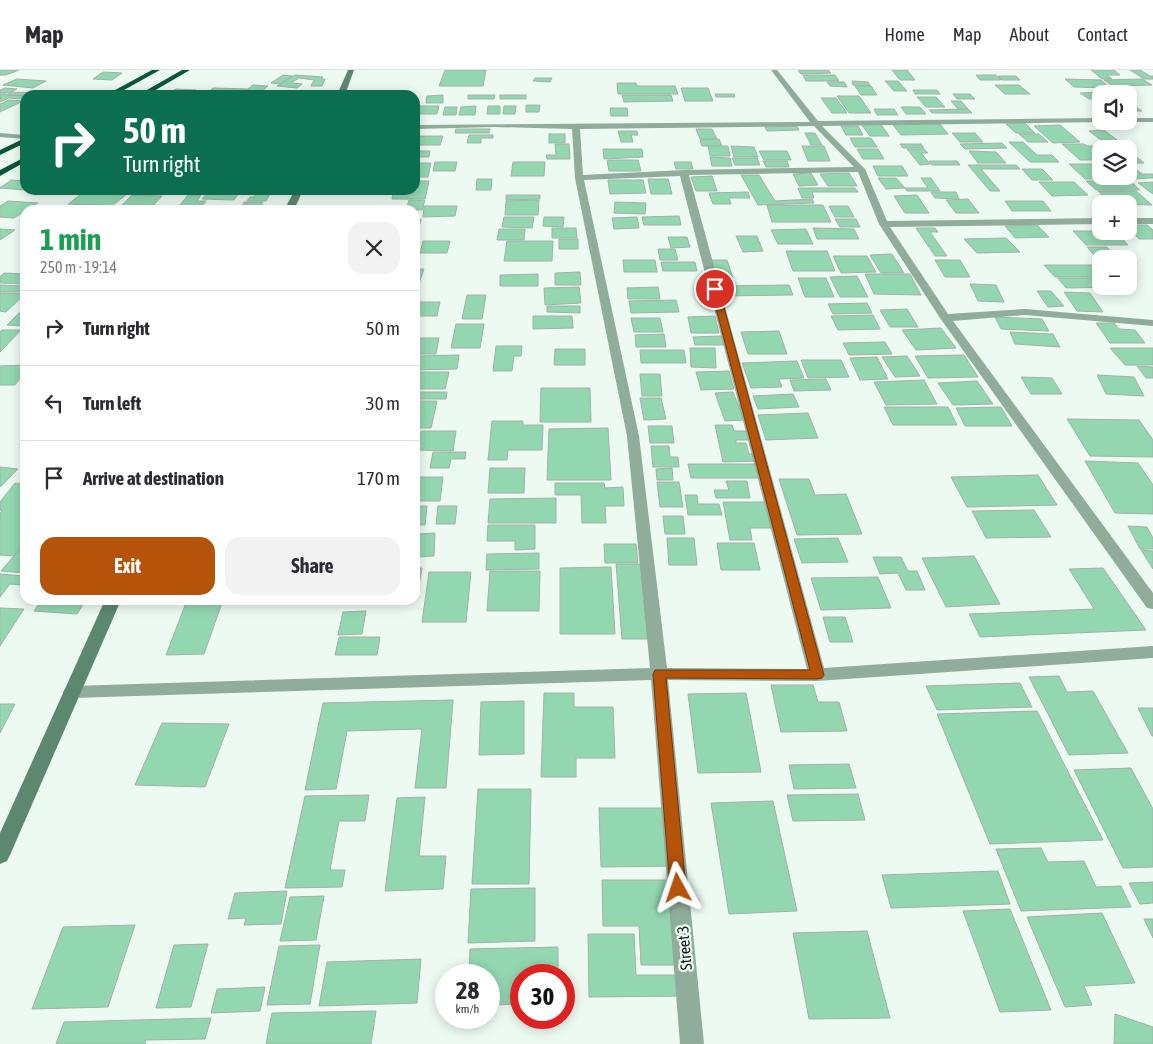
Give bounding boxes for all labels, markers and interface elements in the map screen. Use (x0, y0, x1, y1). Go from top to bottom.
text: Map (25, 21, 64, 48)
text: Home (885, 24, 925, 45)
text: Map (953, 24, 982, 45)
text: About (1010, 24, 1049, 45)
text: Contact (1077, 24, 1128, 45)
map controls (1092, 85, 1137, 295)
button: sound (1092, 85, 1137, 130)
icon: right (40, 110, 105, 175)
text: 50 m (123, 110, 186, 150)
button: layers (1092, 140, 1137, 185)
text: Turn right (123, 151, 200, 177)
button: + (1092, 195, 1137, 240)
text: 1 min (40, 222, 101, 256)
button: close (348, 222, 400, 274)
button: − (1092, 250, 1137, 295)
text: 250 m · 19:14 (40, 258, 117, 276)
pin (694, 268, 736, 310)
icon: arrive (701, 275, 729, 303)
icon: right (40, 314, 68, 342)
text: Turn right (83, 317, 150, 339)
text: 50 m (366, 317, 400, 339)
icon: left (40, 389, 68, 417)
text: Turn left (83, 392, 141, 414)
text: 30 m (366, 392, 400, 414)
icon: arrive (40, 464, 68, 492)
text: Arrive at destination (83, 467, 224, 489)
text: 170 m (357, 467, 400, 489)
button: Exit (40, 537, 215, 595)
button: Share (225, 537, 400, 595)
position arrow (651, 861, 703, 913)
street label: Street 3 (673, 925, 695, 971)
speed limit sign: 30 (510, 964, 575, 1029)
text: 28 (456, 976, 479, 1004)
text: km/h (456, 1002, 479, 1016)

